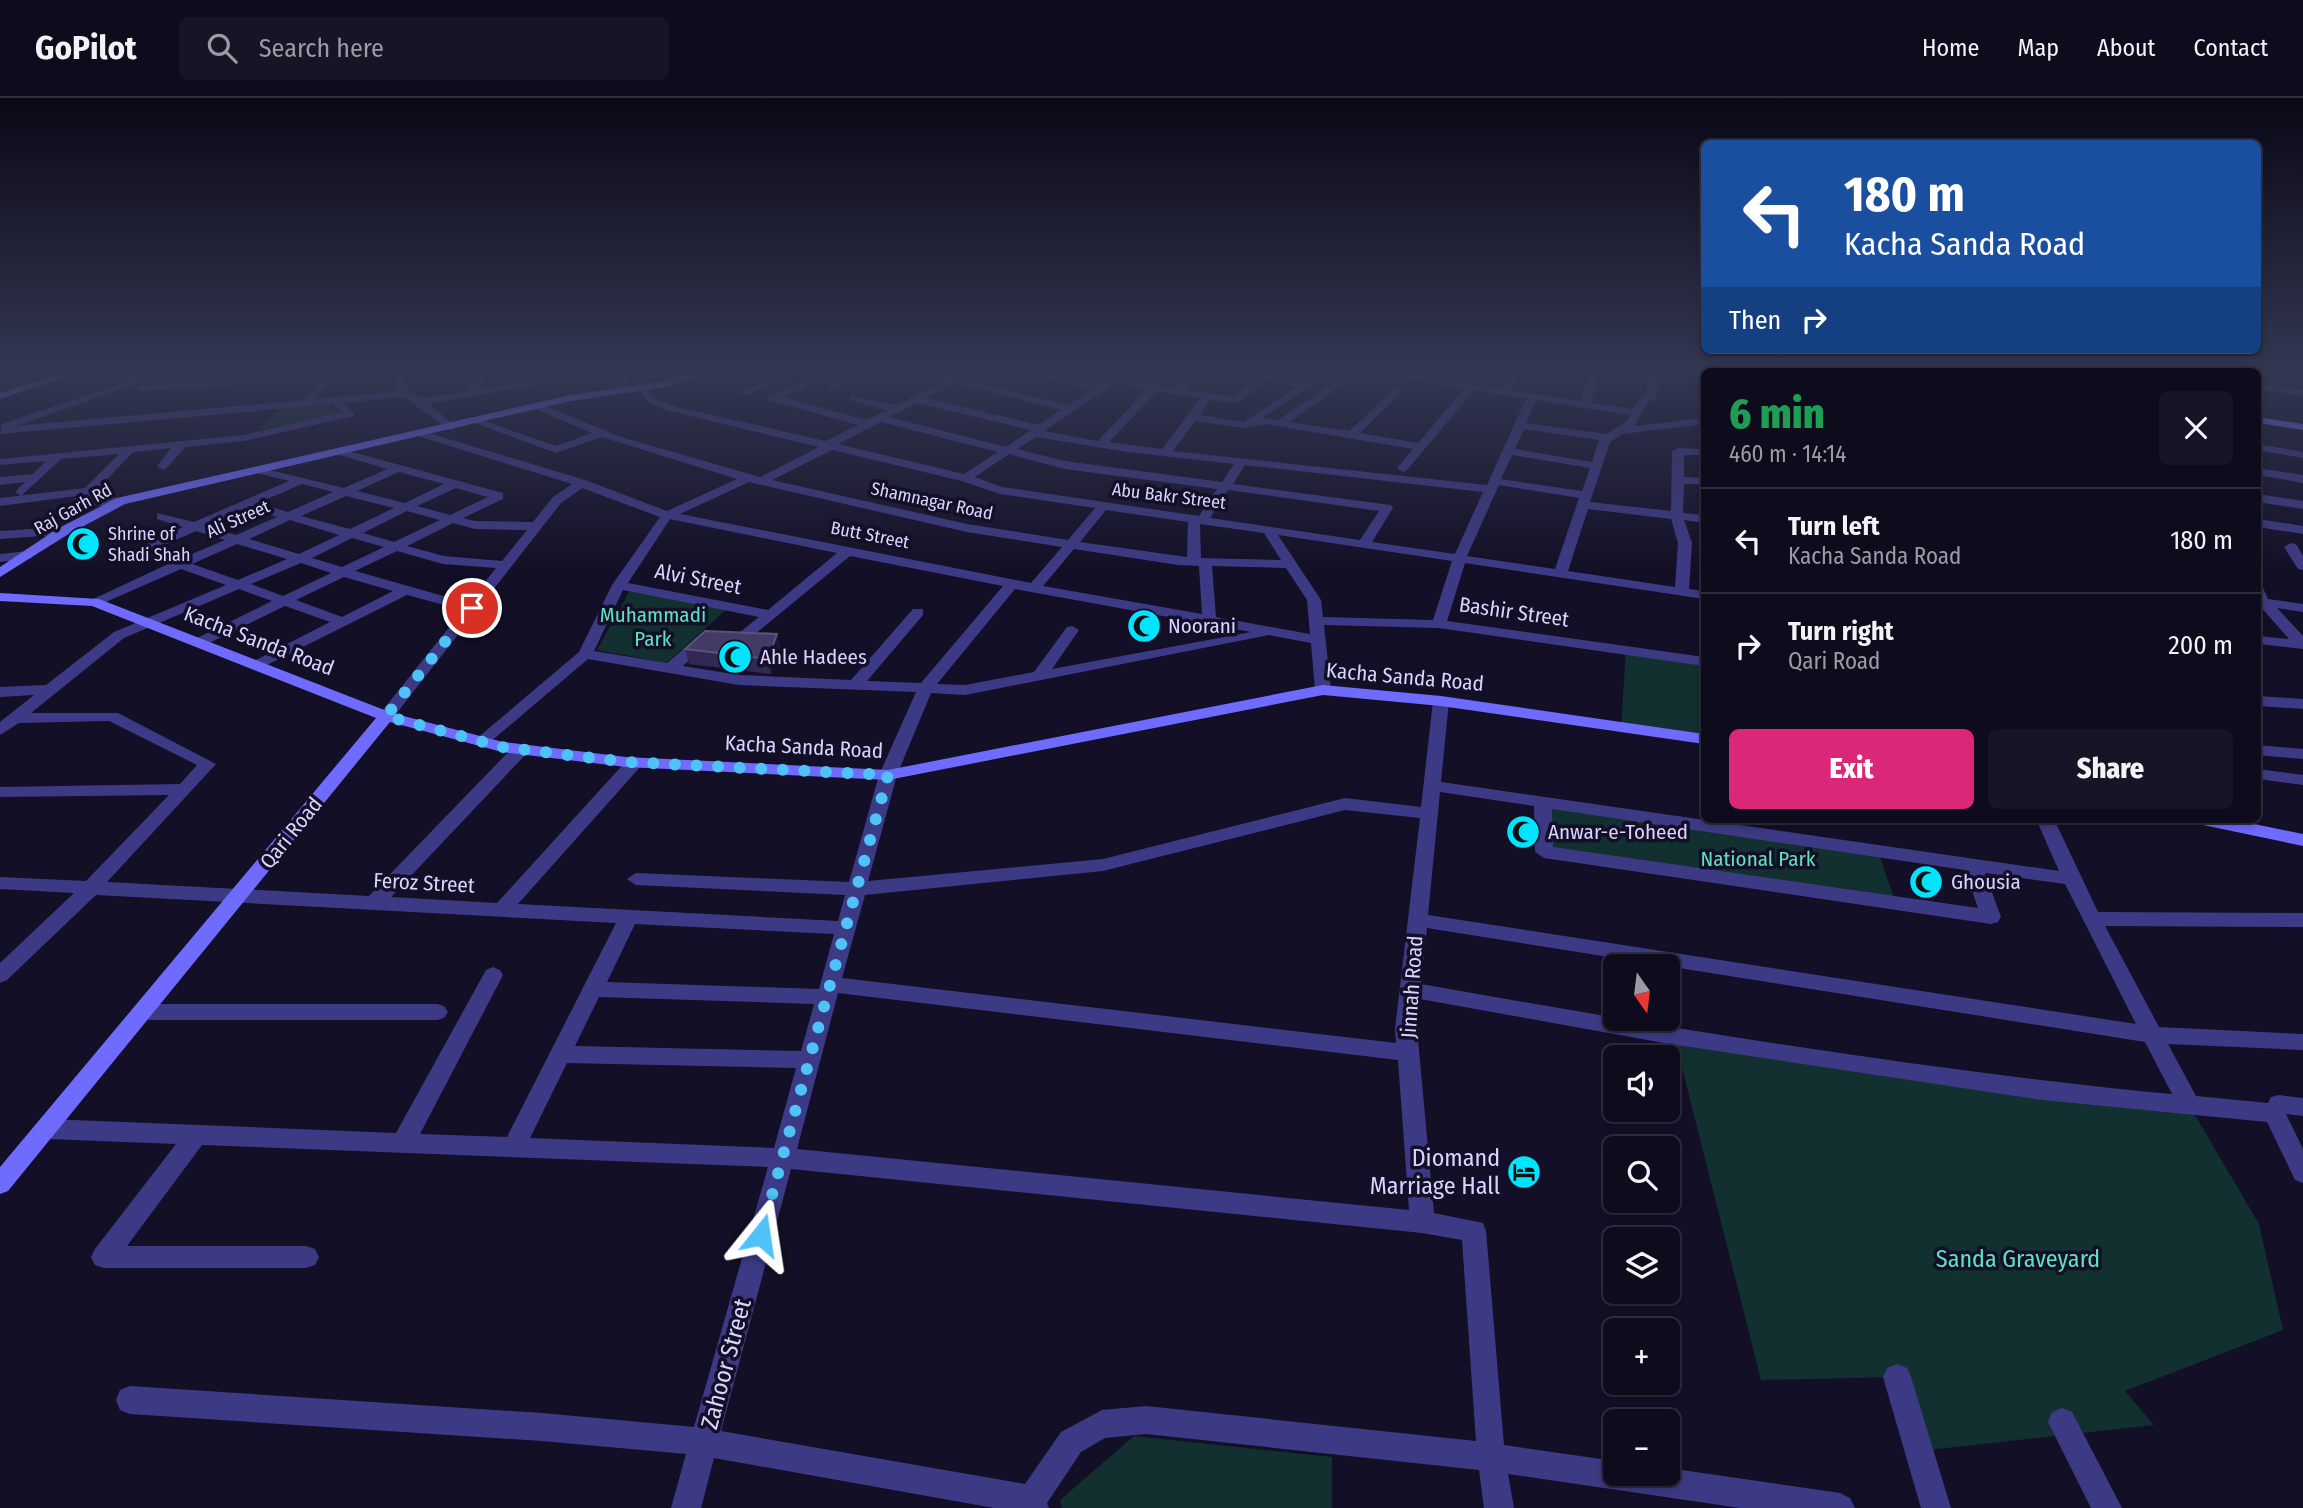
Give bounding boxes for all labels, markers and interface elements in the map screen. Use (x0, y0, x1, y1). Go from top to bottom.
search box (179, 17, 669, 80)
text: GoPilot (35, 28, 137, 68)
icon: search (203, 29, 241, 67)
text: Search here (259, 33, 384, 64)
text: Home (1922, 34, 1979, 62)
text: Map (2017, 34, 2059, 62)
text: About (2097, 34, 2155, 62)
text: Contact (2193, 34, 2268, 62)
text: 180 m (1844, 165, 1965, 224)
icon: left (1729, 168, 1820, 259)
text: Kacha Sanda Road (1844, 225, 2085, 263)
icon: right (1795, 301, 1833, 339)
text: Then (1729, 305, 1781, 336)
text: 6 min (1729, 389, 1825, 439)
button: close (2159, 391, 2233, 465)
text: 460 m · 14:14 (1729, 440, 1846, 468)
street label: Shamnagar Road (869, 477, 995, 525)
street label: Abu Bakr Street (1111, 478, 1227, 514)
street label: Raj Garh Rd (30, 479, 116, 539)
street label: Ali Street (203, 495, 273, 543)
text: Turn left (1788, 511, 1880, 542)
street label: Butt Street (829, 517, 911, 553)
icon: left (1729, 522, 1767, 560)
place label: Shrine of Shadi Shah (108, 523, 190, 566)
mosque icon: Shrine of Shadi Shah (64, 525, 102, 563)
text: 180 m (2170, 525, 2233, 556)
text: Kacha Sanda Road (1788, 542, 1961, 570)
street label: Alvi Street (653, 558, 744, 600)
pin (442, 578, 502, 638)
icon: arrive (453, 589, 491, 627)
street label: Bashir Street (1457, 591, 1571, 633)
street label: Kacha Sanda Road (180, 600, 338, 682)
park label: Muhammadi Park (600, 602, 706, 652)
mosque icon: Noorani (1125, 607, 1163, 645)
place label: Noorani (1168, 613, 1236, 639)
text: Turn right (1788, 616, 1894, 647)
icon: right (1729, 627, 1767, 665)
text: 200 m (2168, 630, 2233, 661)
mosque icon: Ahle Hadees (716, 638, 754, 676)
place label: Ahle Hadees (760, 644, 867, 670)
text: Qari Road (1788, 647, 1880, 675)
street label: Kacha Sanda Road (1325, 657, 1485, 697)
button: Exit (1729, 729, 1974, 809)
button: Share (1988, 729, 2233, 809)
street label: Kacha Sanda Road (724, 730, 884, 764)
street label: Qari Road (254, 792, 328, 874)
mosque icon: Anwar-e-Toheed (1504, 813, 1542, 851)
place label: Anwar-e-Toheed (1548, 819, 1688, 845)
park label: National Park (1700, 846, 1816, 872)
mosque icon: Ghousia (1907, 863, 1945, 901)
street label: Feroz Street (373, 867, 475, 899)
place label: Ghousia (1951, 869, 2021, 895)
street label: Jinnah Road (1395, 935, 1429, 1039)
north arrow (1603, 954, 1680, 1031)
map controls (1603, 954, 1680, 1486)
button: sound (1603, 1045, 1680, 1122)
button: search (1603, 1136, 1680, 1213)
place label: Diomand Marriage Hall (1370, 1144, 1500, 1200)
hotel icon: Diomand Marriage Hall (1505, 1153, 1543, 1191)
position arrow (724, 1198, 798, 1272)
button: layers (1603, 1227, 1680, 1304)
park label: Sanda Graveyard (1936, 1245, 2100, 1273)
street label: Zahoor Street (695, 1296, 757, 1432)
button: + (1603, 1318, 1680, 1395)
button: − (1603, 1409, 1680, 1486)

